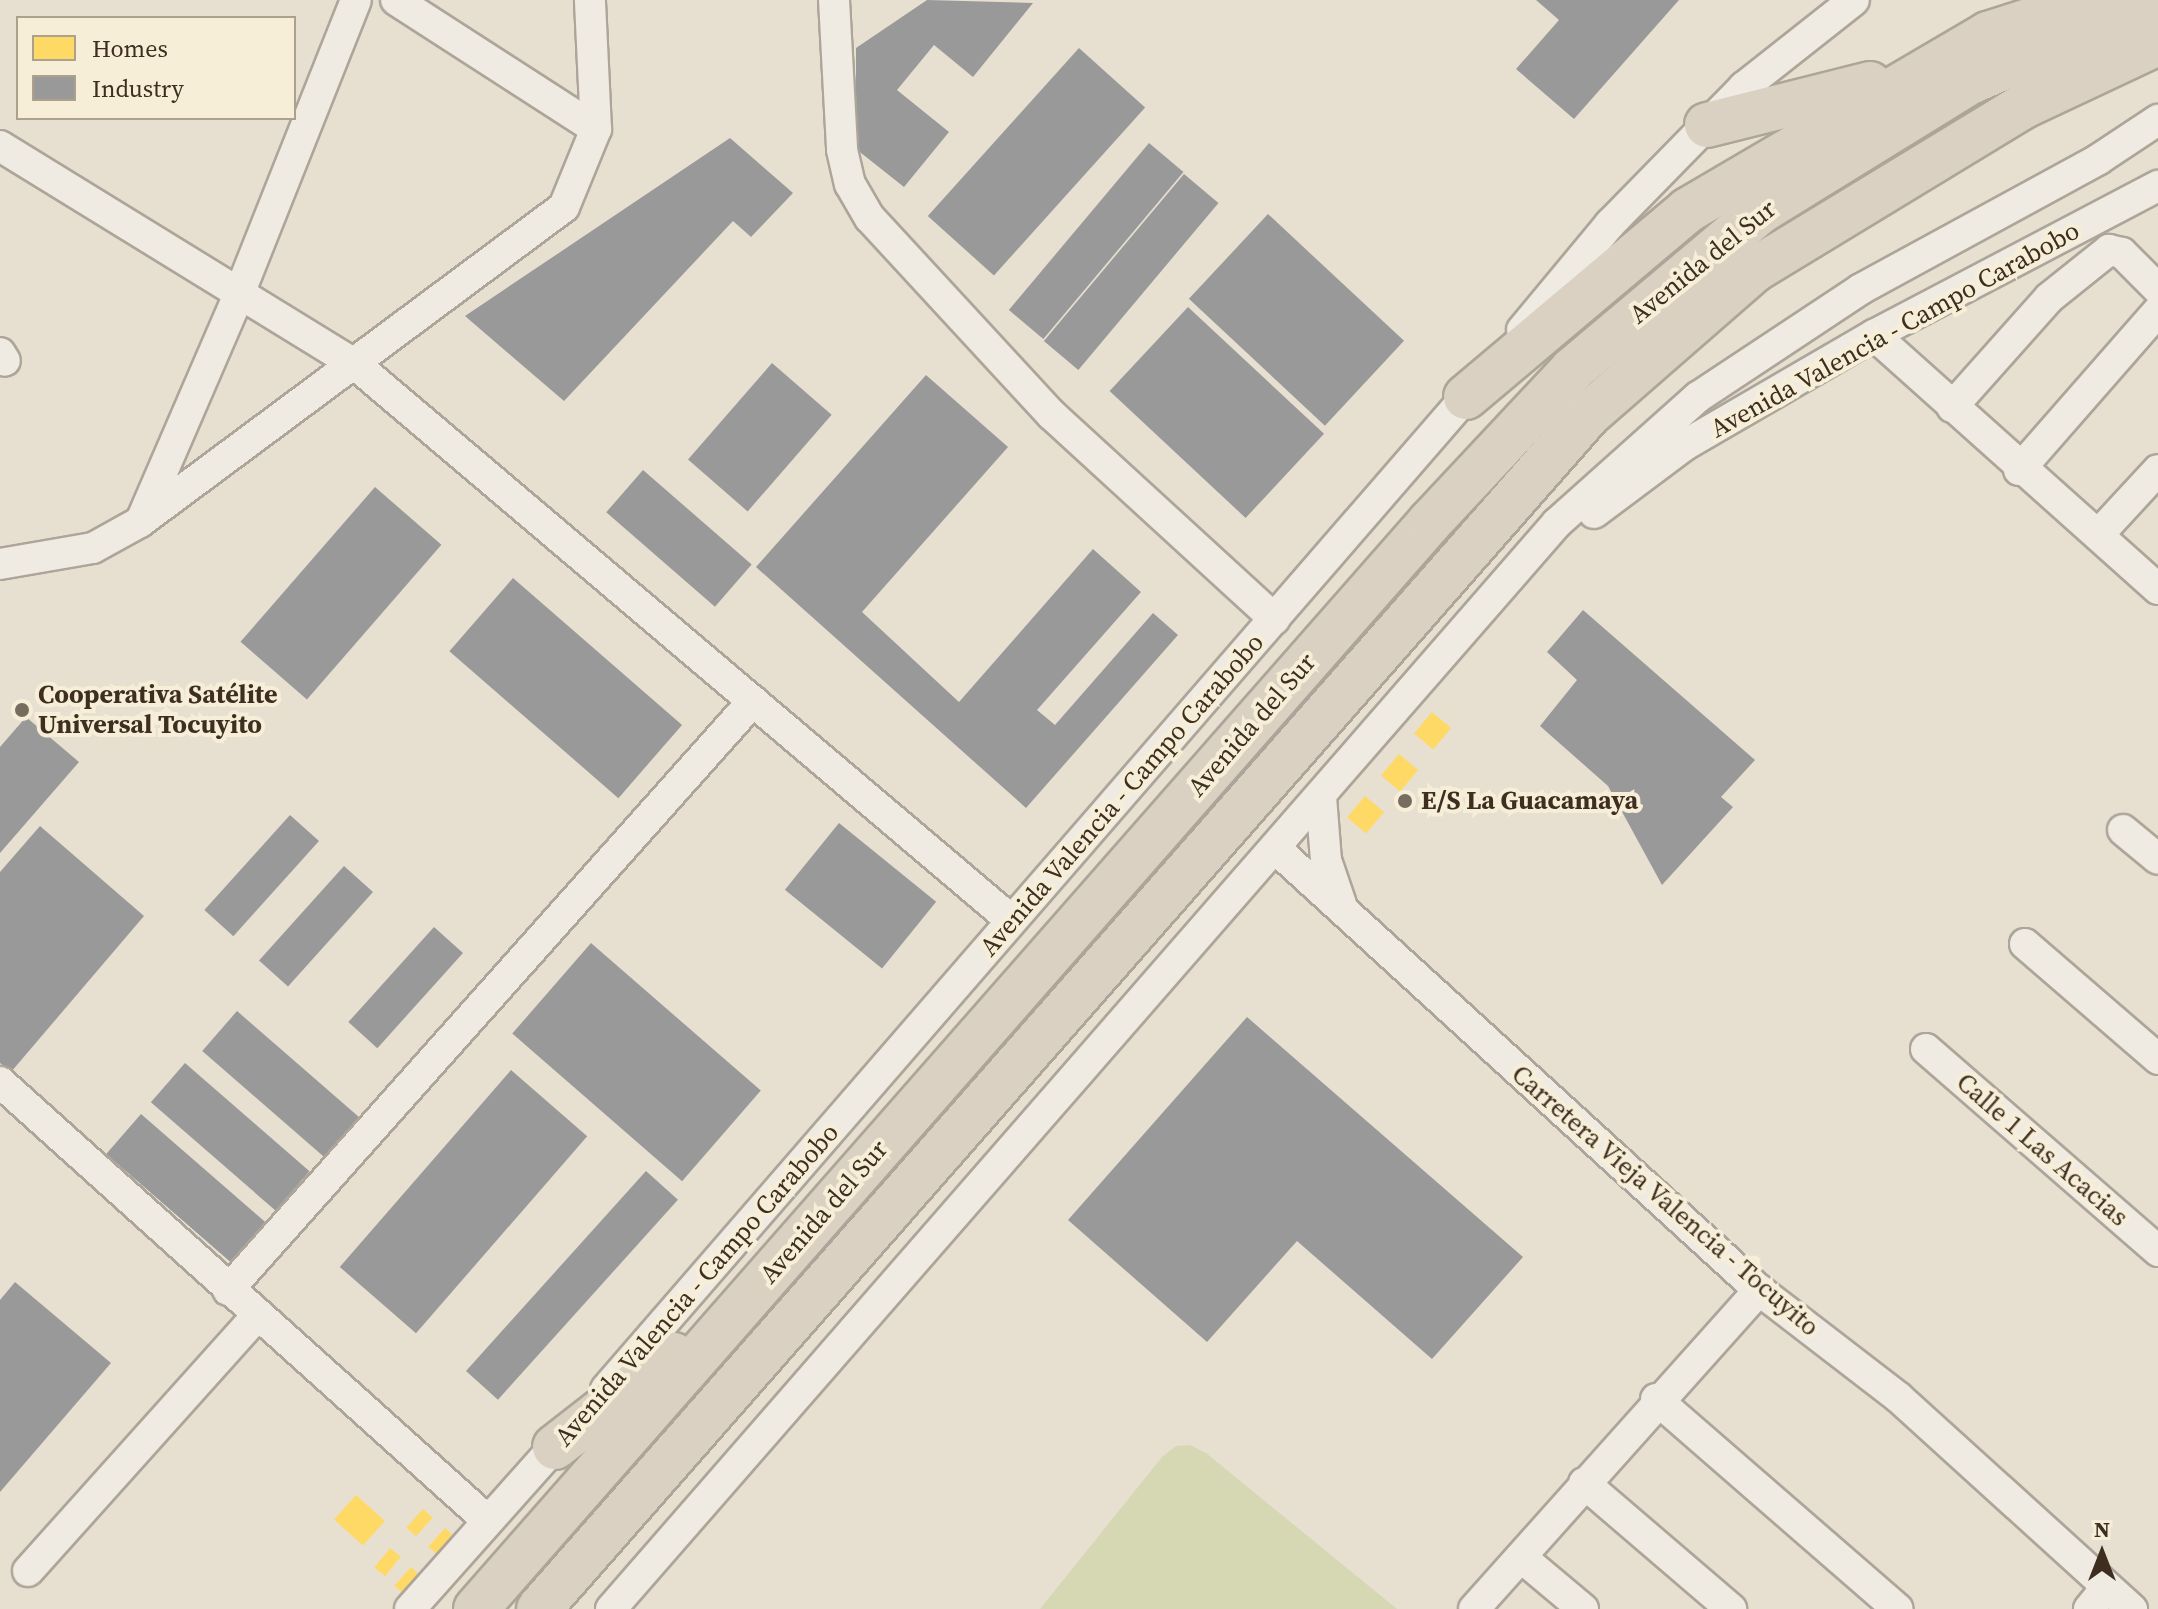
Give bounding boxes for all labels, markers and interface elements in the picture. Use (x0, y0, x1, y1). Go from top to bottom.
legend (16, 16, 296, 120)
text: Homes (92, 32, 168, 65)
text: Industry (92, 72, 184, 105)
street label: Avenida del Sur (1623, 193, 1783, 331)
street label: Avenida Valencia - Campo Carabobo (1705, 215, 2085, 445)
street label: Avenida Valencia - Campo Carabobo (973, 627, 1271, 963)
street label: Avenida del Sur (1181, 647, 1323, 803)
place label: Cooperativa Satélite Universal Tocuyito (38, 679, 278, 740)
marker: Cooperativa Satélite Universal Tocuyito (13, 701, 31, 719)
place label: E/S La Guacamaya (1421, 785, 1638, 817)
marker: E/S La Guacamaya (1396, 792, 1414, 810)
street label: Carretera Vieja Valencia - Tocuyito (1504, 1058, 1826, 1344)
street label: Calle 1 Las Acacias (1950, 1067, 2134, 1233)
street label: Avenida Valencia - Campo Carabobo (548, 1117, 846, 1453)
street label: Avenida del Sur (753, 1134, 895, 1290)
north arrow (2062, 1513, 2142, 1593)
text: N (2094, 1514, 2110, 1544)

